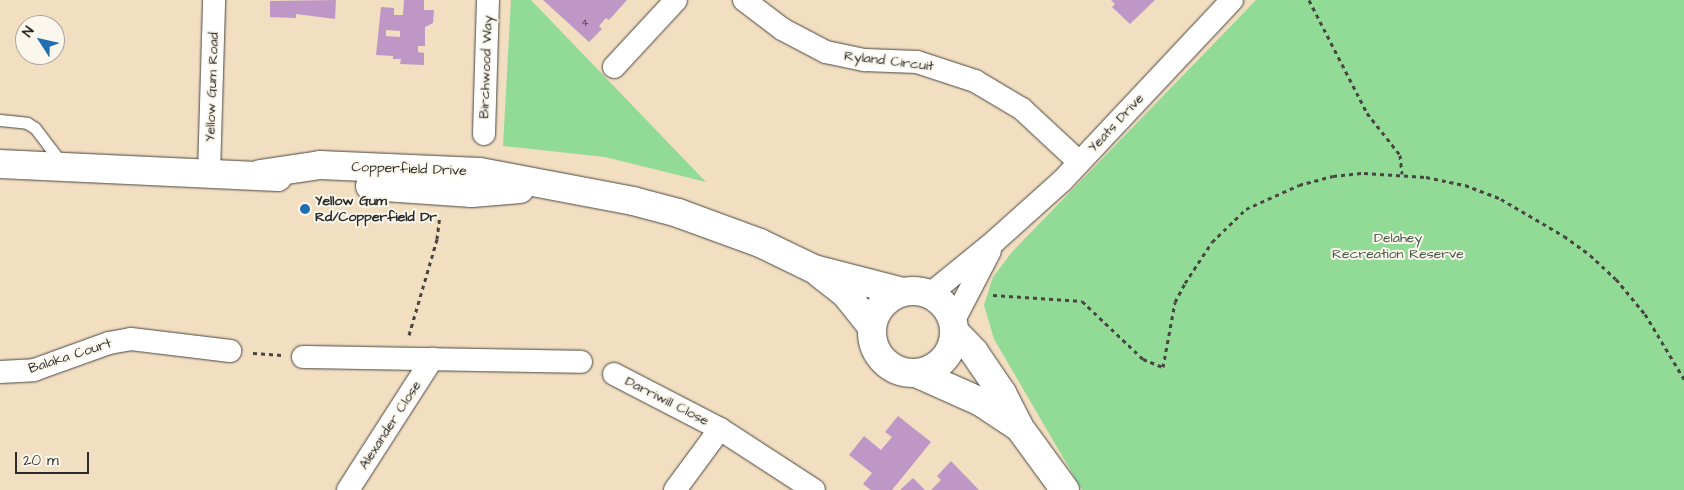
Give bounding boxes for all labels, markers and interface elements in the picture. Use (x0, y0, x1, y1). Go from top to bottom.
north arrow (15, 15, 65, 65)
street label: Birchwood Way (476, 15, 496, 119)
house number: 4 (581, 16, 589, 30)
text: N (18, 23, 39, 41)
street label: Yellow Gum Road (202, 32, 222, 142)
street label: Ryland Circuit (843, 47, 935, 75)
street label: Yeats Drive (1085, 90, 1147, 156)
street label: Copperfield Drive (351, 159, 467, 179)
place label: Yellow Gum Rd/Copperfield Dr (315, 193, 437, 226)
marker: Yellow Gum Rd/Copperfield Dr (299, 203, 311, 215)
park label: Delahey Recreation Reserve (1332, 230, 1464, 262)
street label: Balaka Court (27, 335, 113, 377)
street label: Darriwill Close (622, 373, 712, 429)
street label: Alexander Close (355, 378, 425, 472)
scale bar (18, 442, 91, 474)
text: 20 m (23, 450, 59, 471)

